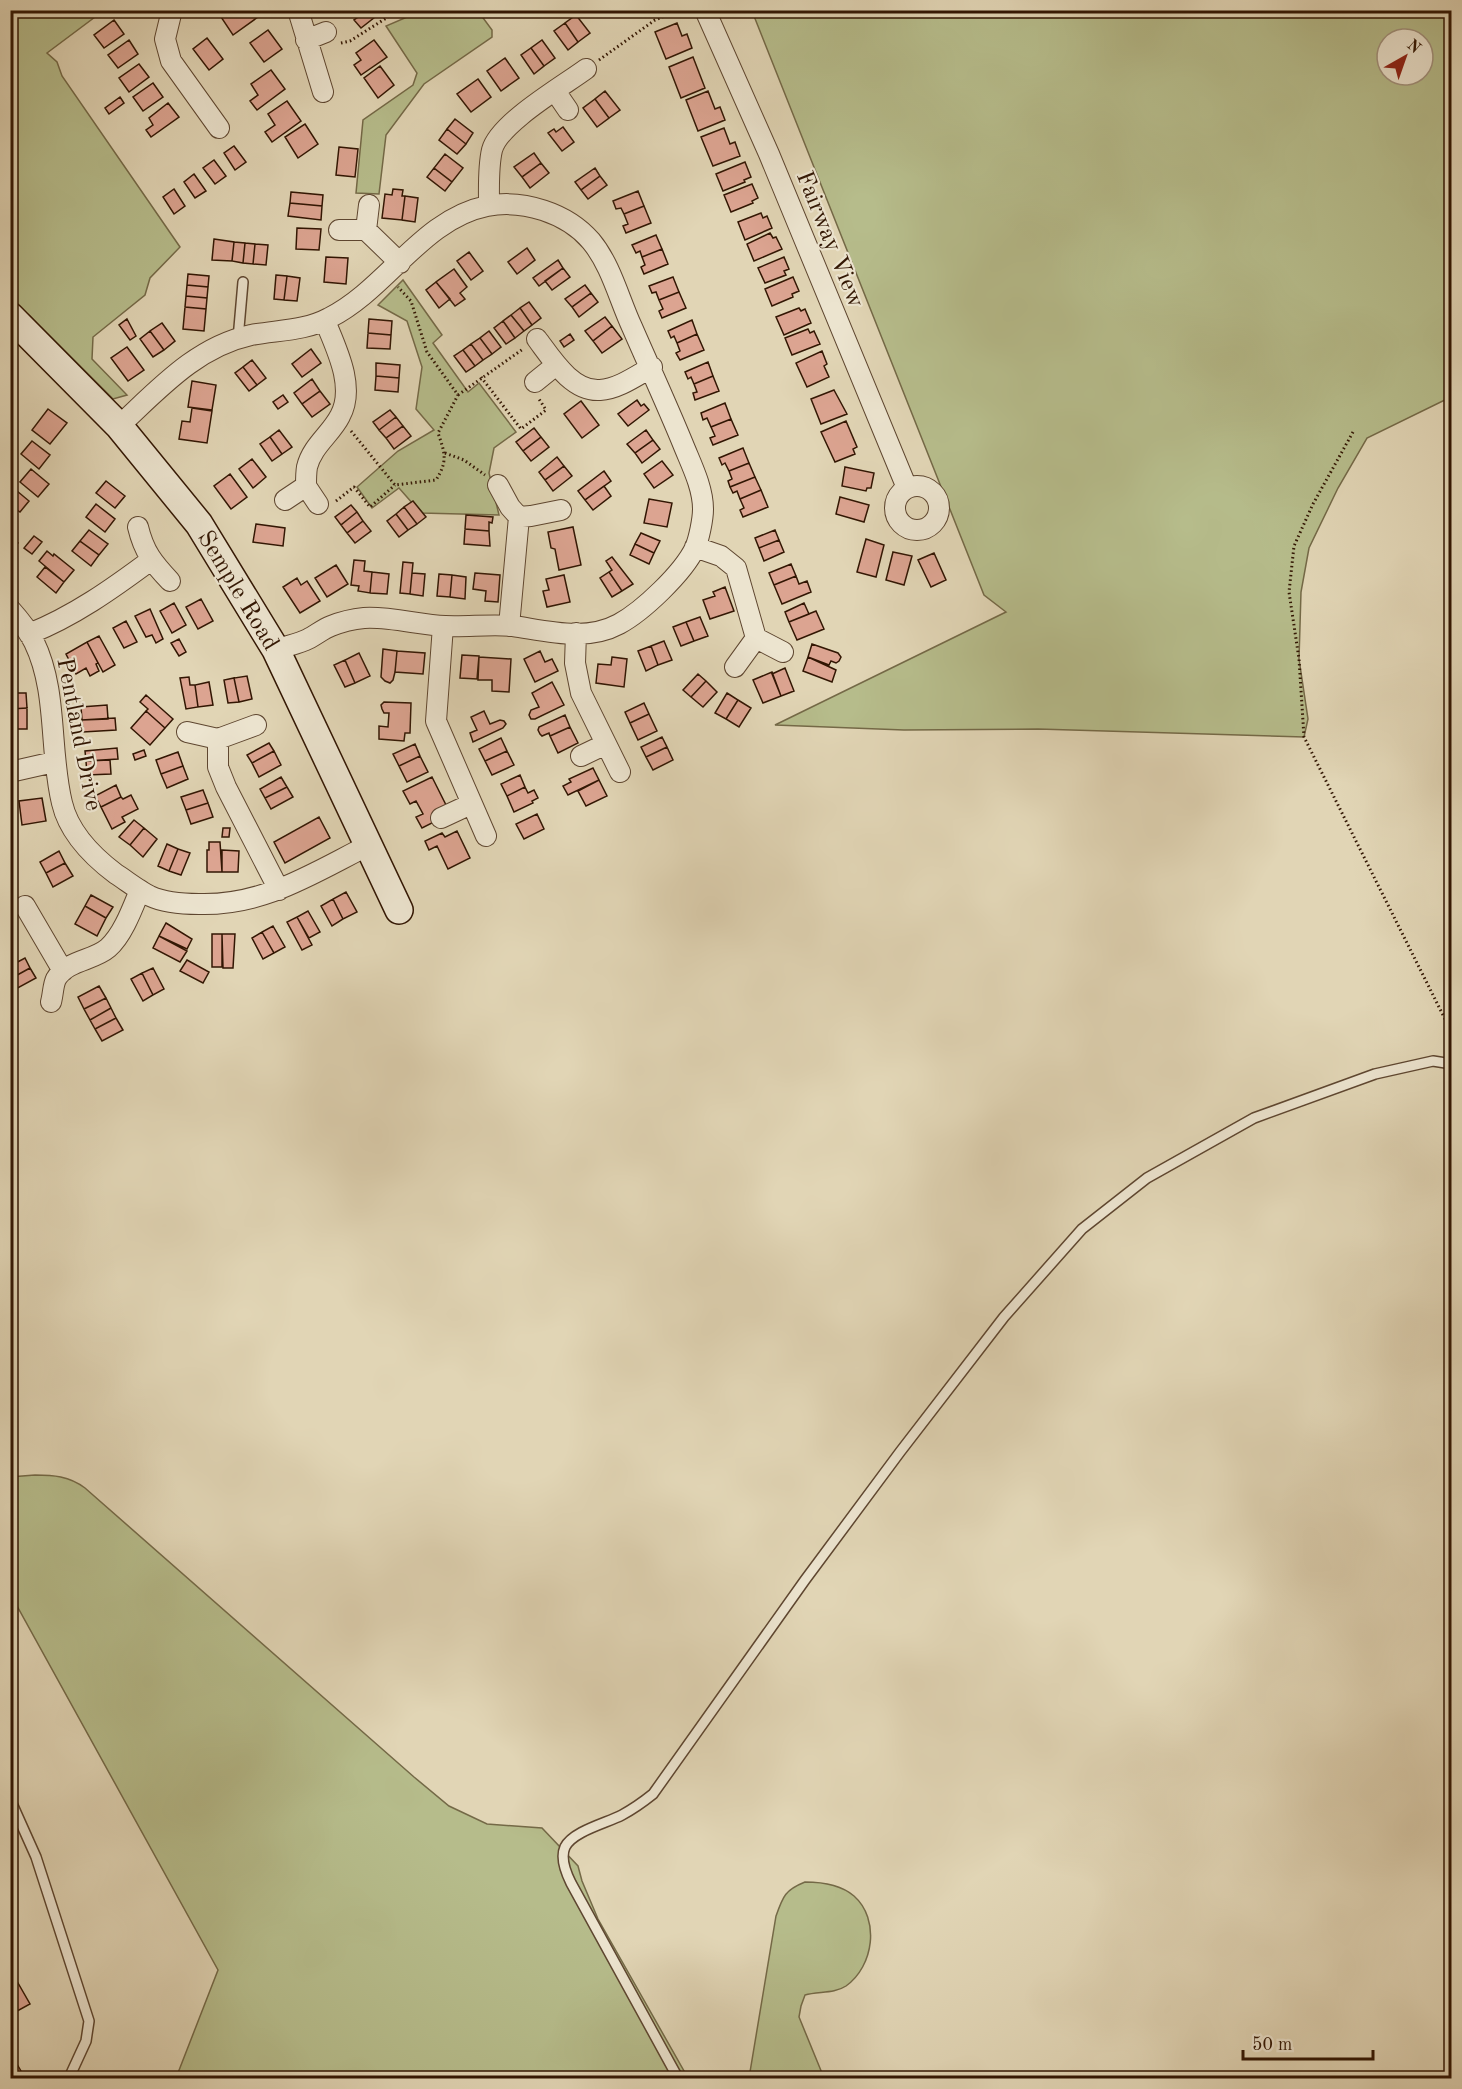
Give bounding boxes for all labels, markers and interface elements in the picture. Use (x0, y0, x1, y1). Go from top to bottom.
north arrow (1375, 27, 1435, 87)
text: N (1404, 37, 1424, 58)
street label: Fairway View (791, 168, 868, 312)
street label: Semple Road (192, 527, 282, 655)
street label: Pentland Drive (51, 656, 105, 813)
scale bar (1243, 2023, 1374, 2061)
text: 50 m (1252, 2036, 1292, 2054)

